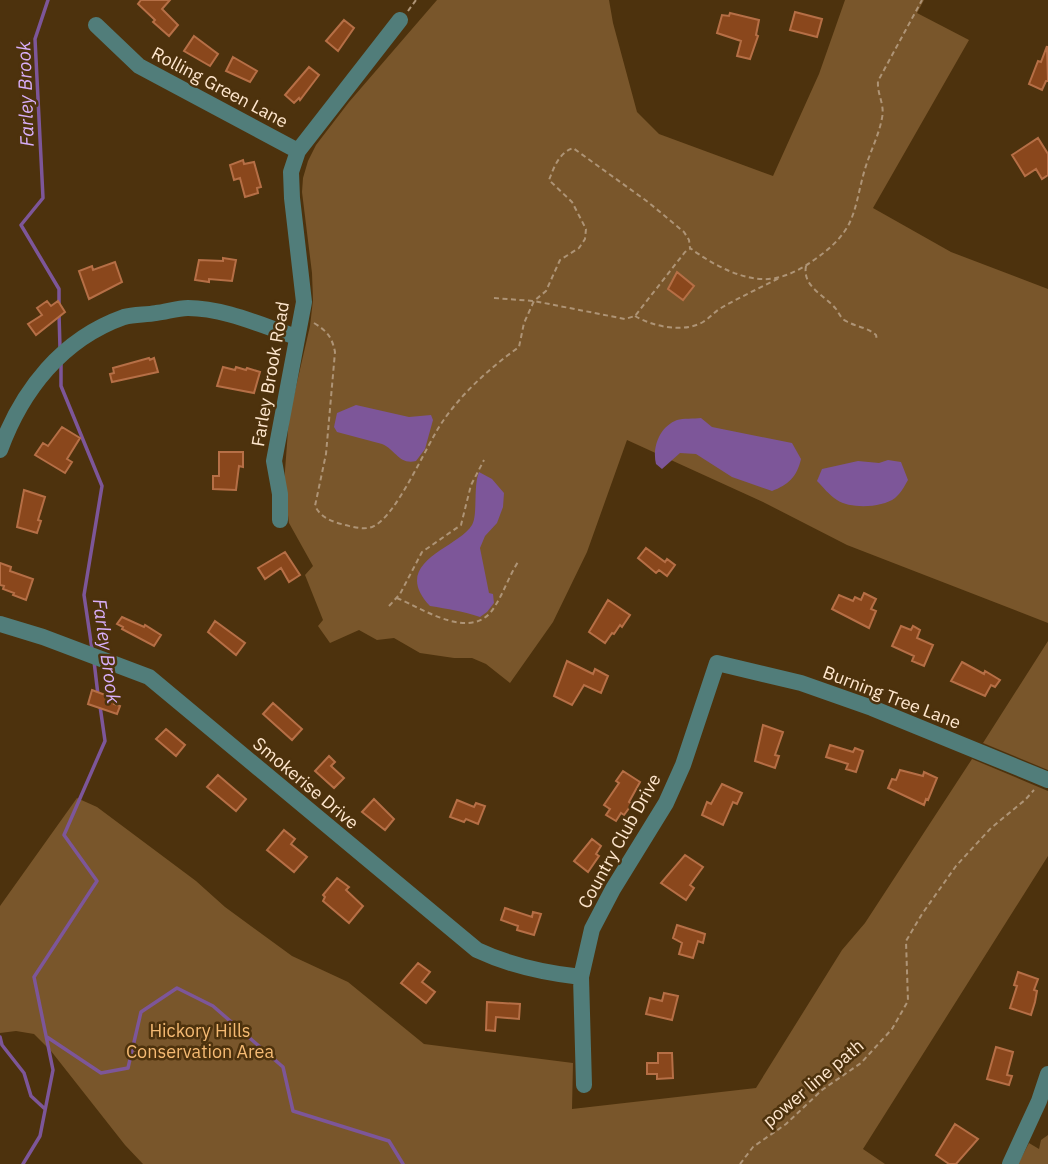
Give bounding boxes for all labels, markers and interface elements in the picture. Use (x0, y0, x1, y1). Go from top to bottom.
water label: Farley Brook (11, 40, 39, 147)
street label: Rolling Green Lane (148, 41, 292, 133)
street label: Farley Brook Road (246, 300, 294, 448)
water label: Farley Brook (88, 597, 126, 706)
street label: Burning Tree Lane (820, 660, 964, 734)
street label: Smokerise Drive (248, 732, 364, 834)
street label: Country Club Drive (572, 769, 666, 913)
park label: Hickory Hills Conservation Area (126, 1019, 274, 1063)
street label: power line path (758, 1034, 868, 1132)

